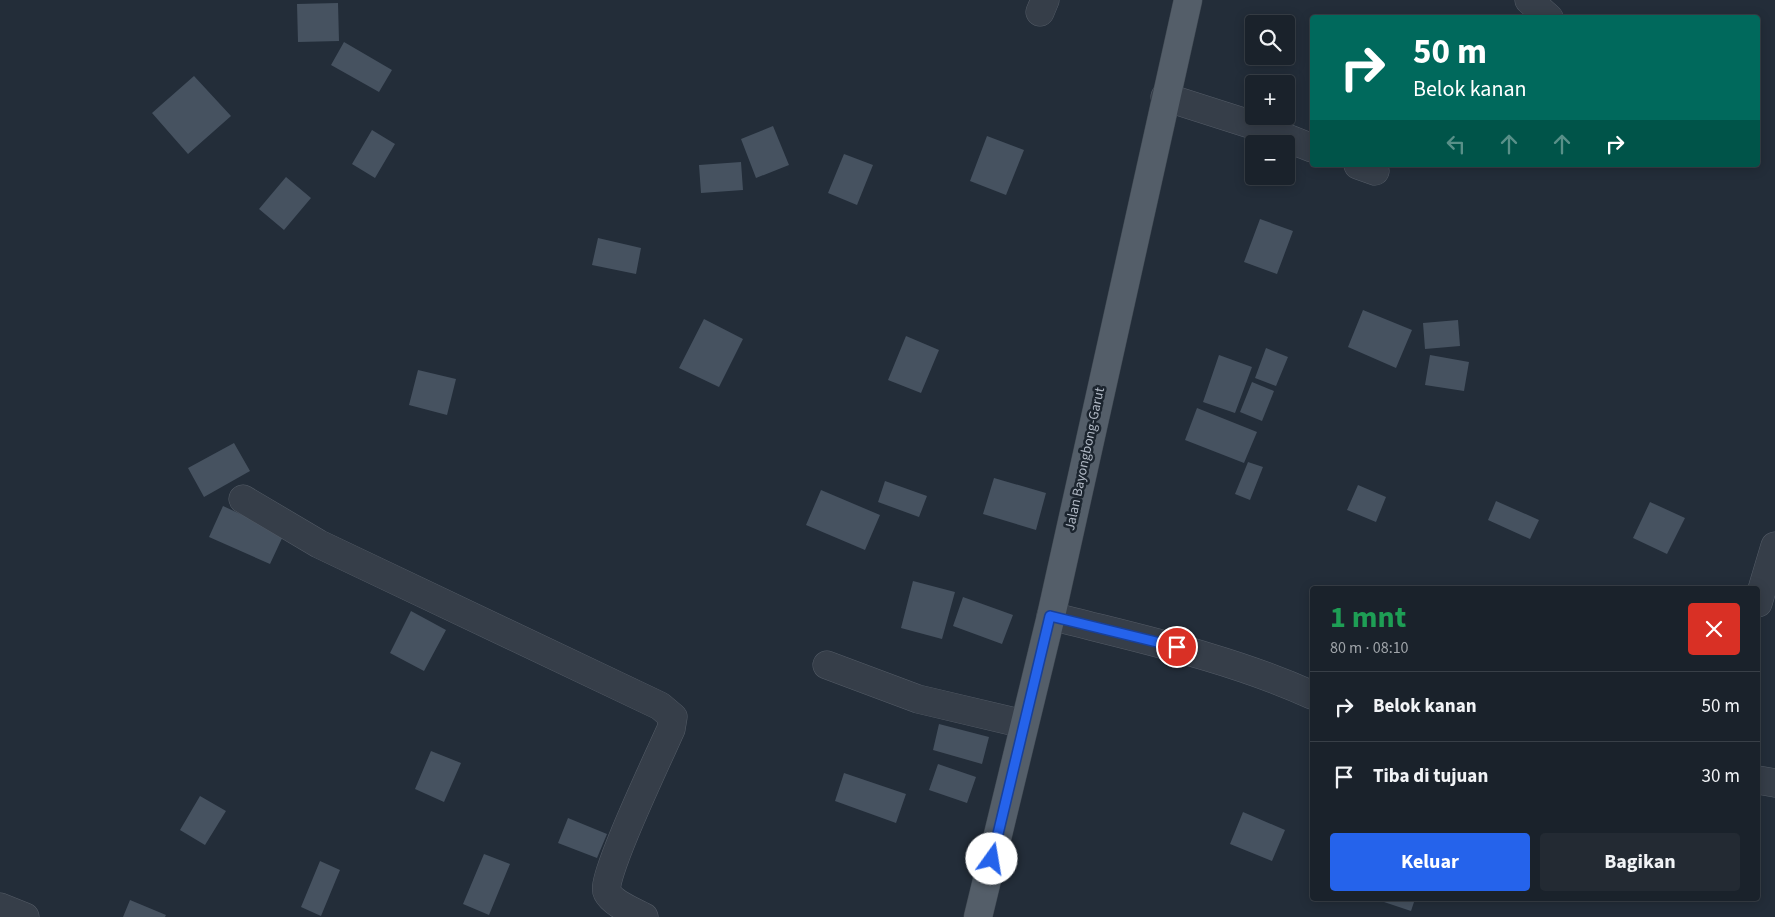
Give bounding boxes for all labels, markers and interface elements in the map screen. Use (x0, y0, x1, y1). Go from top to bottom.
map controls (1245, 15, 1295, 185)
button: search (1245, 15, 1295, 65)
text: 50 m (1413, 27, 1487, 77)
icon: right (1330, 35, 1395, 100)
text: Belok kanan (1413, 73, 1527, 105)
button: + (1245, 75, 1295, 125)
icon: left (1442, 130, 1470, 158)
icon: ahead (1495, 130, 1523, 158)
icon: ahead (1548, 130, 1576, 158)
icon: right (1601, 130, 1629, 158)
button: − (1245, 135, 1295, 185)
street label: Jalan Bayongbong-Garut (1060, 385, 1110, 533)
text: 1 mnt (1330, 596, 1406, 639)
button: close (1688, 603, 1740, 655)
pin (1156, 626, 1198, 668)
icon: arrive (1163, 633, 1191, 661)
text: 80 m · 08:10 (1330, 637, 1409, 659)
icon: right (1330, 693, 1358, 721)
text: Belok kanan (1373, 693, 1477, 720)
text: 50 m (1702, 693, 1740, 720)
icon: arrive (1330, 763, 1358, 791)
text: Tiba di tujuan (1373, 763, 1488, 790)
text: 30 m (1702, 763, 1740, 790)
position arrow (965, 832, 1017, 884)
button: Keluar (1330, 833, 1530, 891)
button: Bagikan (1540, 833, 1740, 891)

